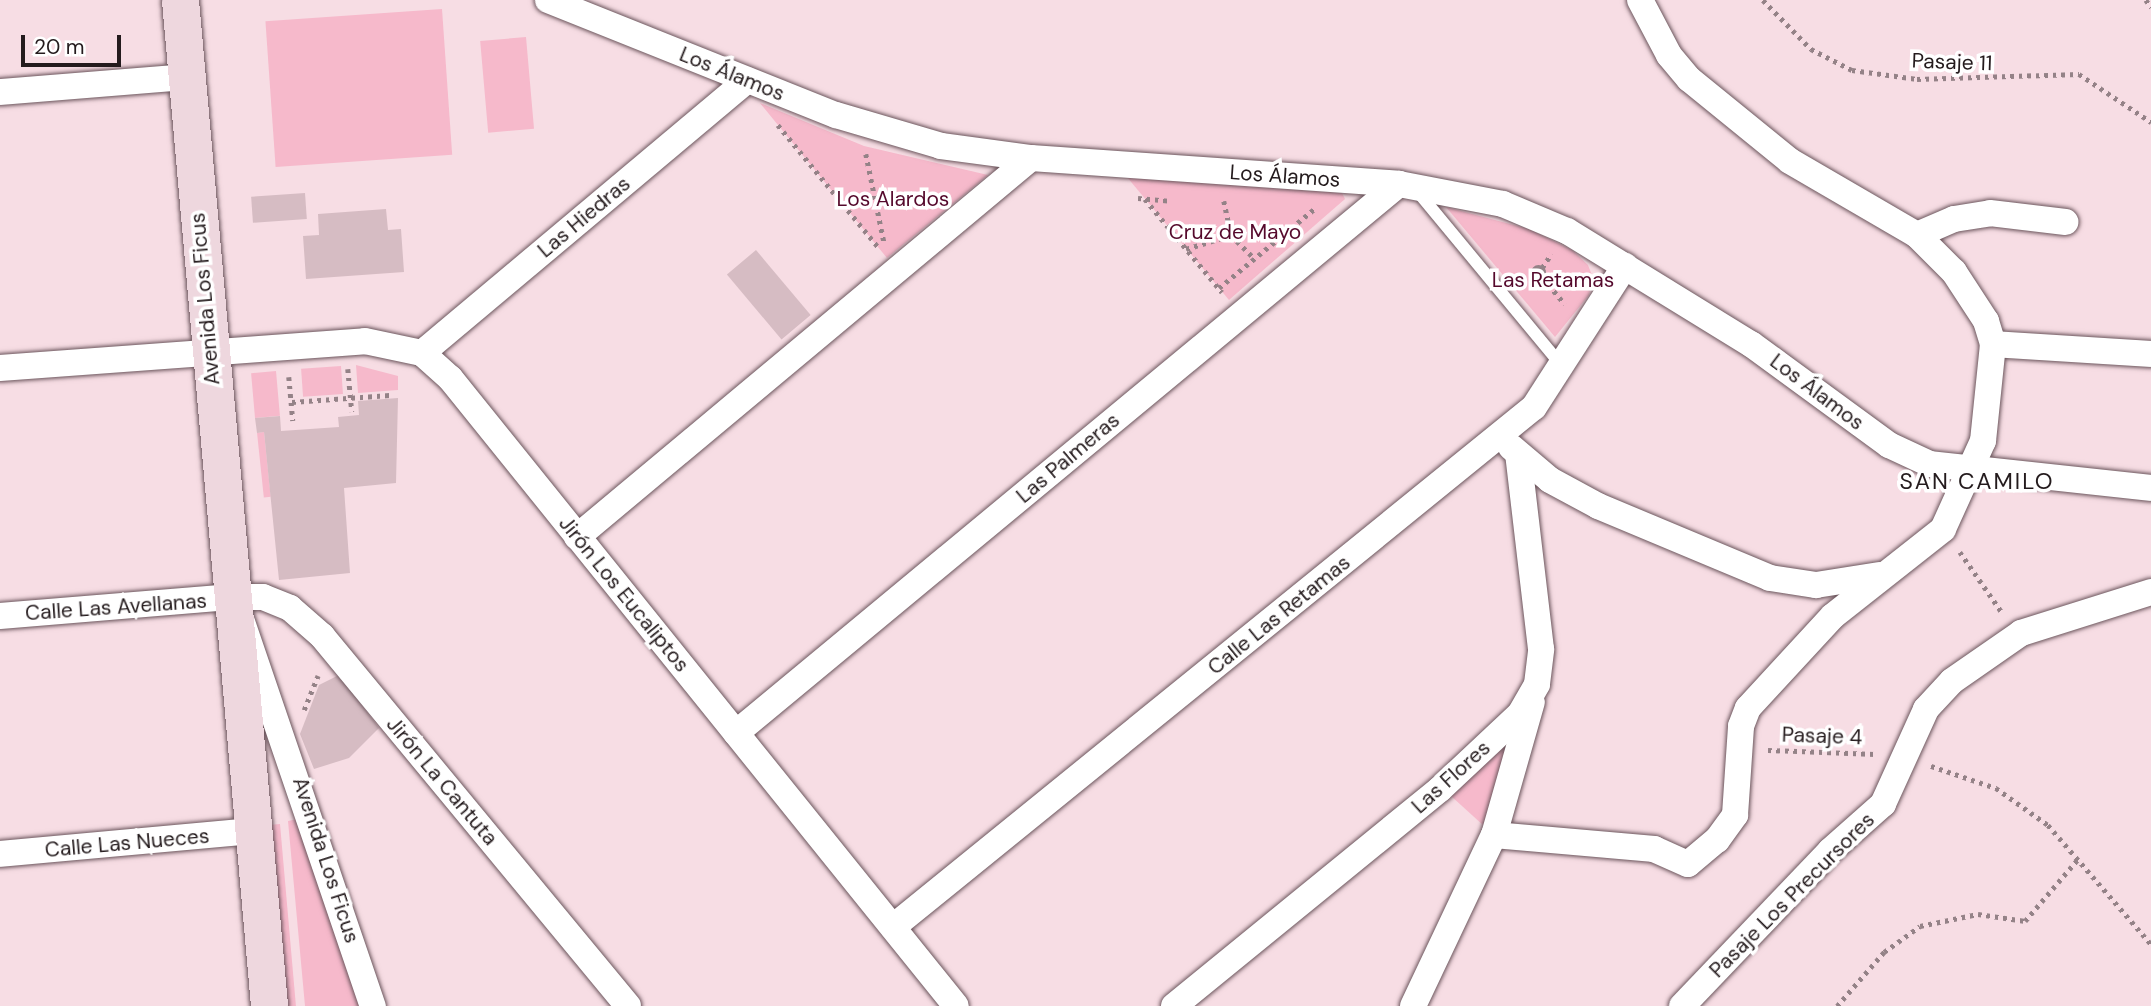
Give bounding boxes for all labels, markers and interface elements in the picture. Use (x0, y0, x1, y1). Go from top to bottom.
scale bar (24, 21, 124, 65)
text: 20 m (34, 33, 85, 61)
street label: Los Álamos (676, 42, 788, 106)
street label: Pasaje 11 (1911, 48, 1993, 76)
street label: Los Álamos (1229, 160, 1341, 192)
street label: Las Hiedras (533, 171, 635, 263)
park label: Los Alardos (837, 186, 949, 212)
street label: Avenida Los Ficus (185, 212, 225, 386)
park label: Cruz de Mayo (1169, 219, 1301, 245)
park label: Las Retamas (1492, 267, 1614, 293)
street label: Los Álamos (1765, 349, 1869, 435)
street label: Las Palmeras (1011, 408, 1125, 508)
district label: SAN CAMILO (1901, 467, 2053, 495)
street label: Jirón Los Eucaliptos (553, 511, 695, 677)
street label: Calle Las Retamas (1203, 550, 1355, 680)
street label: Calle Las Avellanas (24, 588, 208, 626)
street label: Jirón La Cantuta (381, 712, 503, 850)
street label: Pasaje 4 (1781, 722, 1863, 750)
street label: Las Flores (1407, 735, 1495, 819)
street label: Avenida Los Ficus (287, 774, 365, 946)
street label: Pasaje Los Precursores (1704, 807, 1880, 983)
street label: Calle Las Nueces (44, 823, 210, 863)

